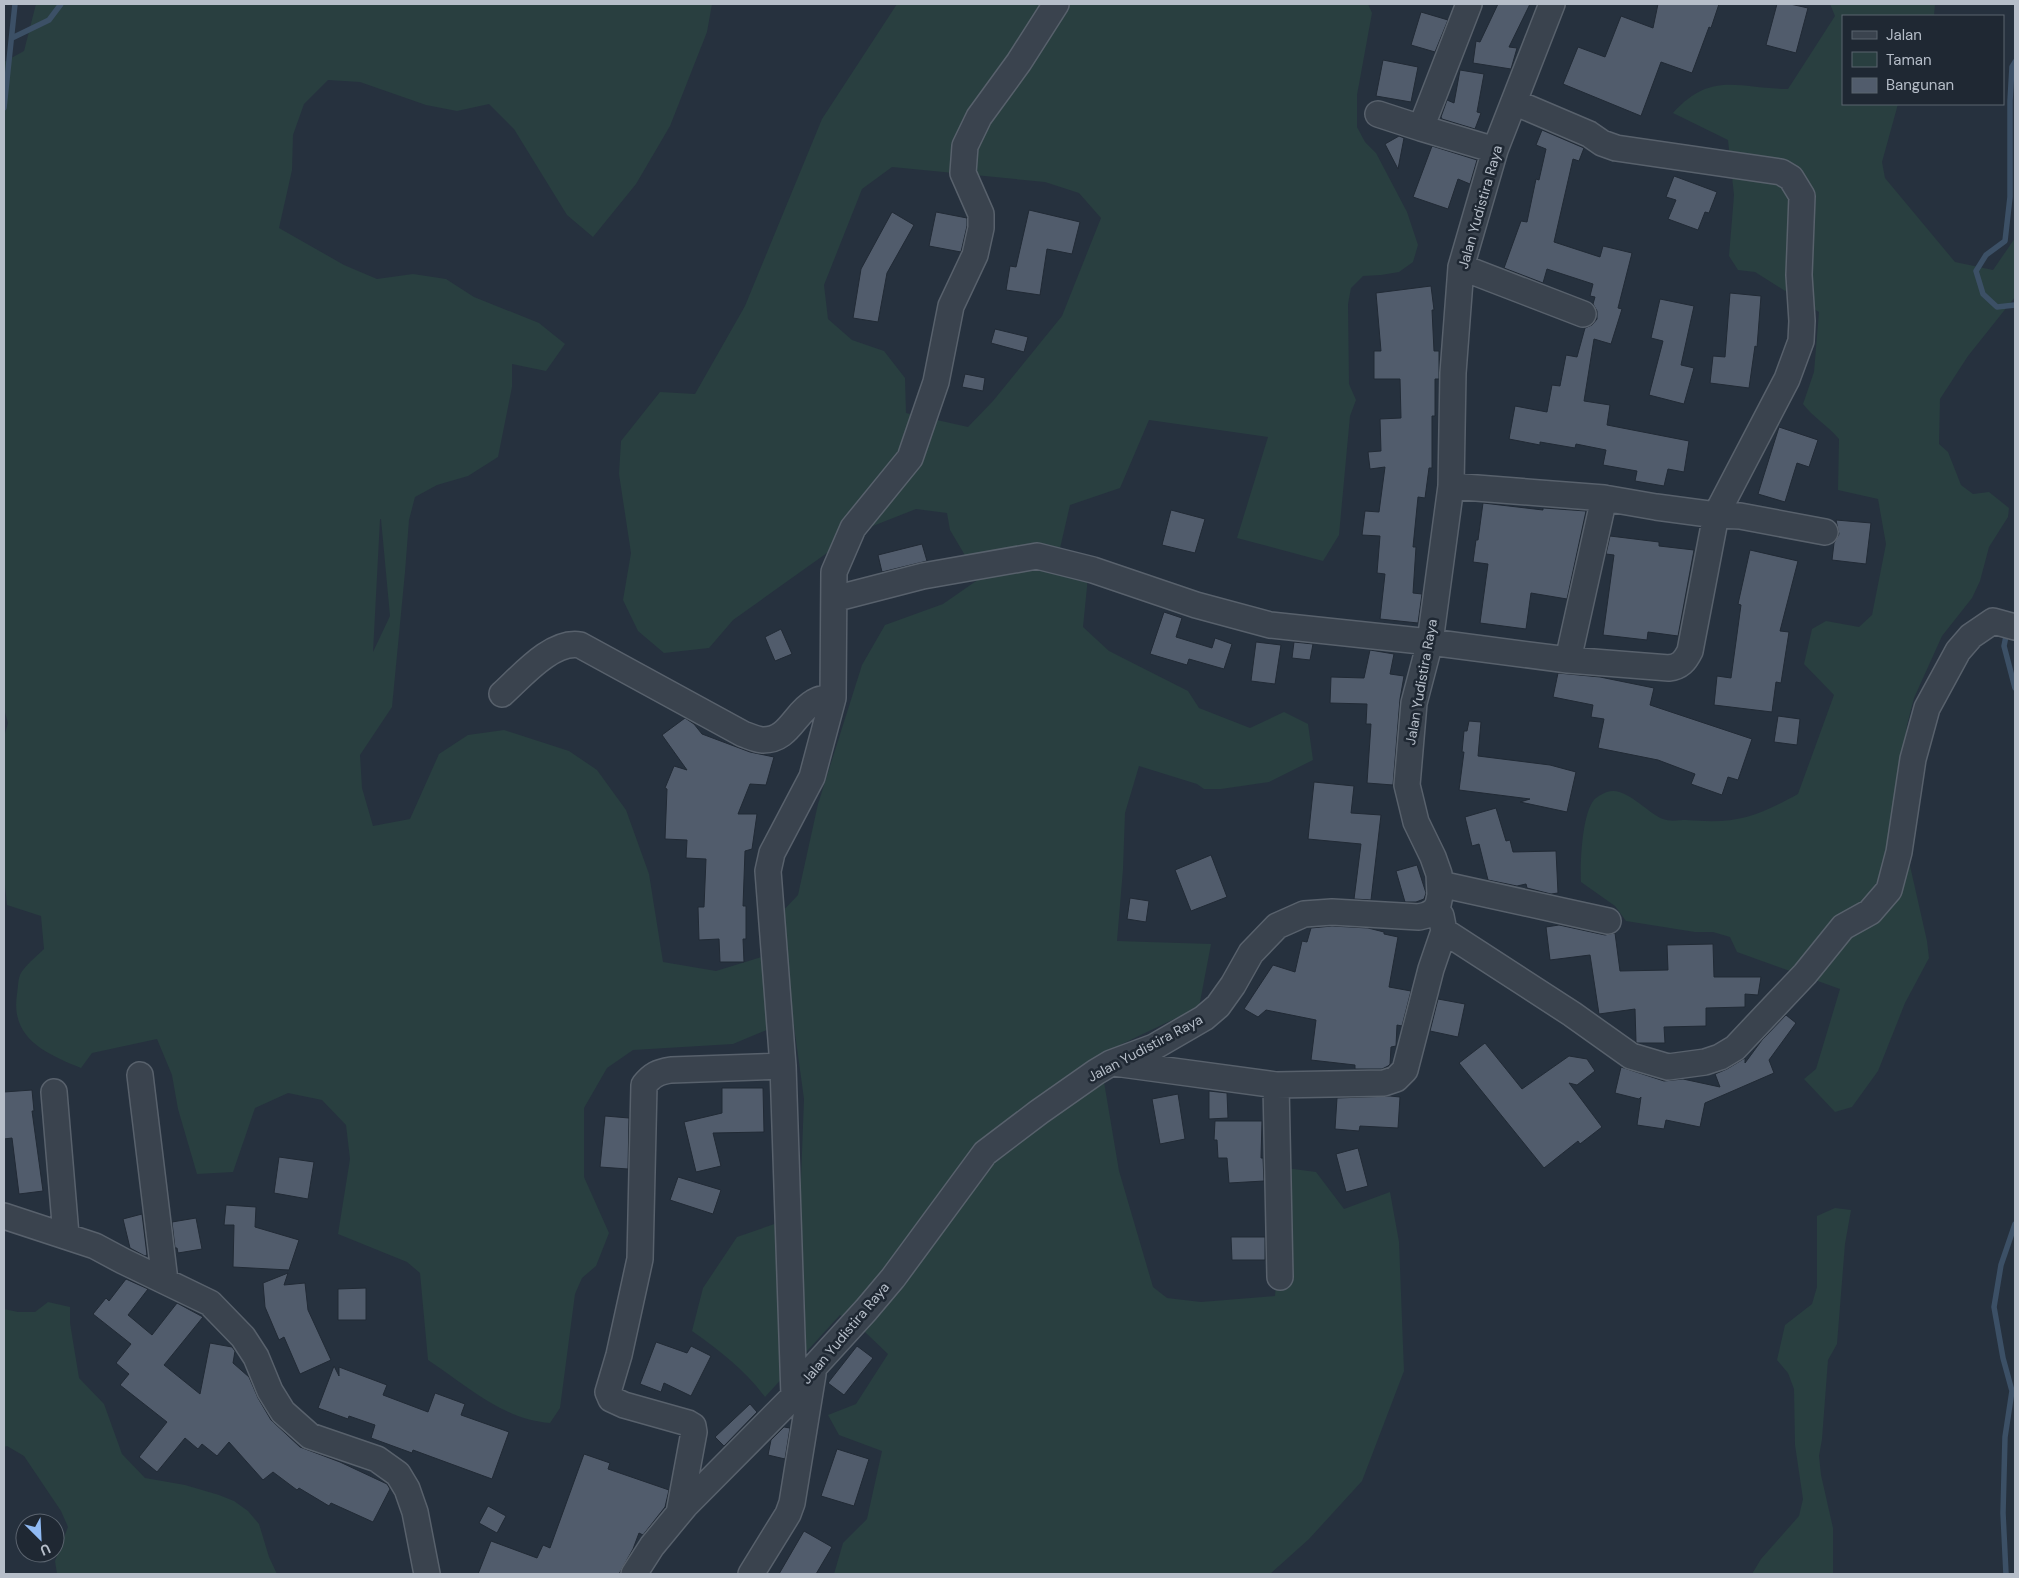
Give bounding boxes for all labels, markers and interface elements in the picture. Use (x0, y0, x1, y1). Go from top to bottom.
legend (1842, 15, 2004, 105)
text: Jalan (1886, 25, 1922, 45)
text: Taman (1886, 50, 1932, 70)
text: Bangunan (1886, 75, 1954, 95)
street label: Jalan Yudistira Raya (1454, 143, 1506, 271)
street label: Jalan Yudistira Raya (1401, 618, 1441, 746)
street label: Jalan Yudistira Raya (1084, 1010, 1206, 1086)
street label: Jalan Yudistira Raya (797, 1278, 893, 1388)
north arrow (15, 1513, 65, 1563)
text: U (37, 1540, 53, 1560)

